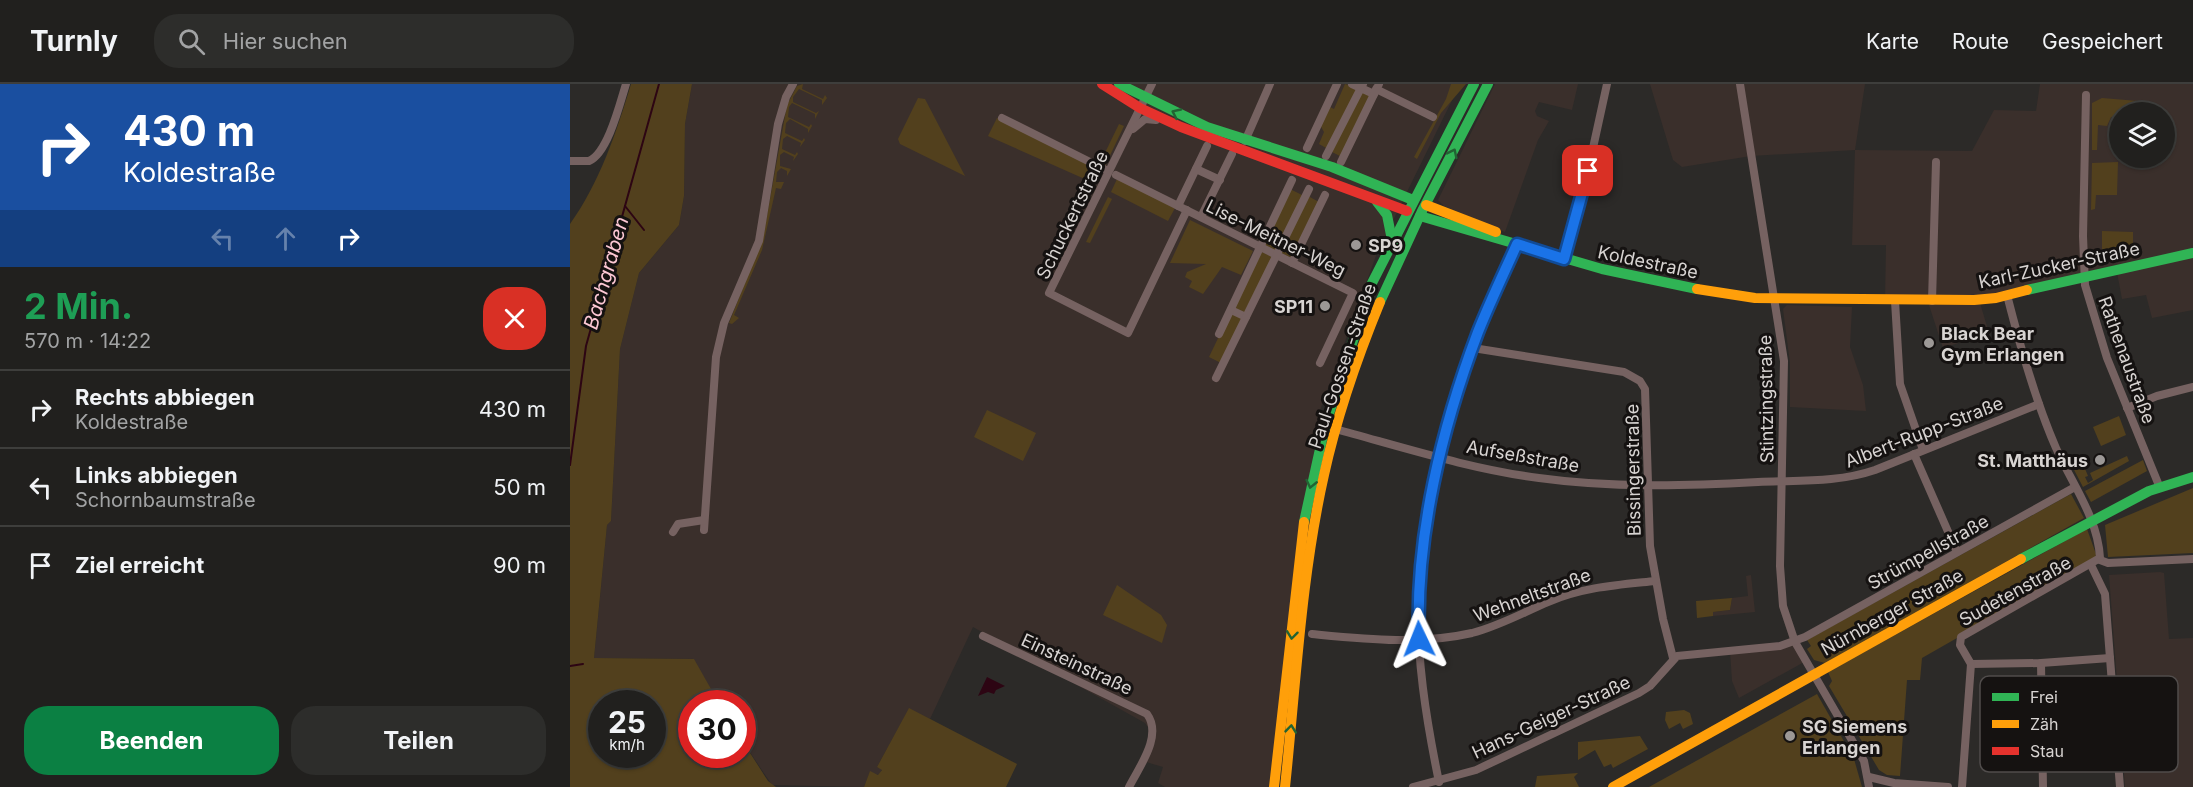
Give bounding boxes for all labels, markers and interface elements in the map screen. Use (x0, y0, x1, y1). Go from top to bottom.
search box (154, 14, 574, 68)
text: Turnly (30, 24, 118, 58)
icon: search (175, 25, 208, 58)
text: Hier suchen (223, 28, 348, 54)
text: Karte (1866, 29, 1919, 54)
text: Route (1952, 29, 2009, 54)
text: Gespeichert (2042, 29, 2163, 54)
map controls (2109, 102, 2175, 168)
button: layers (2109, 102, 2175, 168)
text: 430 m (123, 105, 255, 156)
icon: right (24, 108, 102, 186)
one-way arrow (1171, 109, 1182, 121)
pin (1562, 145, 1613, 196)
street label: Schuckertstraße (1032, 147, 1112, 283)
one-way arrow (1445, 149, 1457, 160)
icon: arrive (1571, 154, 1604, 187)
text: Koldestraße (123, 156, 276, 189)
street label: Lise-Meitner-Weg (1203, 195, 1349, 281)
water label: Bachgraben (578, 214, 634, 332)
icon: left (206, 222, 239, 255)
icon: ahead (269, 222, 302, 255)
icon: right (332, 222, 365, 255)
place label: SP9 (1368, 235, 1403, 256)
marker: SP9 (1349, 238, 1363, 252)
street label: Karl-Zucker-Straße (1976, 238, 2142, 292)
street label: Koldestraße (1596, 241, 1700, 283)
street label: Paul-Gossen-Straße (1304, 281, 1380, 451)
text: 2 Min. (24, 284, 133, 328)
button: close (483, 287, 546, 350)
street label: Rathenaustraße (2094, 294, 2160, 426)
place label: SP11 (1274, 296, 1313, 317)
marker: SP11 (1318, 299, 1332, 313)
place label: Black Bear Gym Erlangen (1941, 323, 2064, 365)
text: 570 m · 14:22 (24, 329, 151, 353)
street label: Stintzingstraße (1754, 335, 1778, 463)
marker: Black Bear Gym Erlangen (1922, 336, 1936, 350)
text: Rechts abbiegen (75, 384, 255, 410)
street label: Albert-Rupp-Straße (1842, 392, 2006, 472)
icon: right (24, 393, 57, 426)
text: 430 m (479, 396, 546, 422)
street label: Bissingerstraße (1621, 404, 1645, 536)
text: Koldestraße (75, 410, 188, 434)
street label: Aufseßstraße (1465, 436, 1581, 476)
place label: St. Matthäus (1977, 450, 2088, 471)
marker: St. Matthäus (2093, 453, 2107, 467)
text: Links abbiegen (75, 462, 238, 488)
icon: left (24, 471, 57, 504)
text: 50 m (493, 474, 546, 500)
one-way arrow (1306, 478, 1319, 488)
text: Schornbaumstraße (75, 488, 256, 512)
street label: Strümpellstraße (1864, 510, 1992, 594)
icon: arrive (24, 549, 57, 582)
text: Ziel erreicht (75, 552, 204, 578)
text: 90 m (493, 552, 546, 578)
street label: Sudetenstraße (1955, 552, 2075, 630)
street label: Wehneltstraße (1470, 564, 1594, 626)
street label: Nürnberger Straße (1817, 564, 1967, 660)
position arrow (1387, 607, 1451, 671)
street label: Einsteinstraße (1018, 629, 1136, 699)
one-way arrow (1286, 631, 1298, 640)
street label: Hans-Geiger-Straße (1469, 671, 1633, 763)
legend (1980, 676, 2178, 772)
text: Frei (2030, 687, 2058, 707)
speed limit sign: 30 (678, 690, 756, 768)
text: 25 (608, 704, 646, 740)
button: Beenden (24, 706, 279, 775)
button: Teilen (291, 706, 546, 775)
text: Zäh (2030, 714, 2059, 734)
place label: SG Siemens Erlangen (1802, 716, 1907, 758)
one-way arrow (1285, 724, 1297, 733)
marker: SG Siemens Erlangen (1783, 729, 1797, 743)
text: km/h (609, 735, 645, 754)
text: Stau (2030, 741, 2064, 761)

